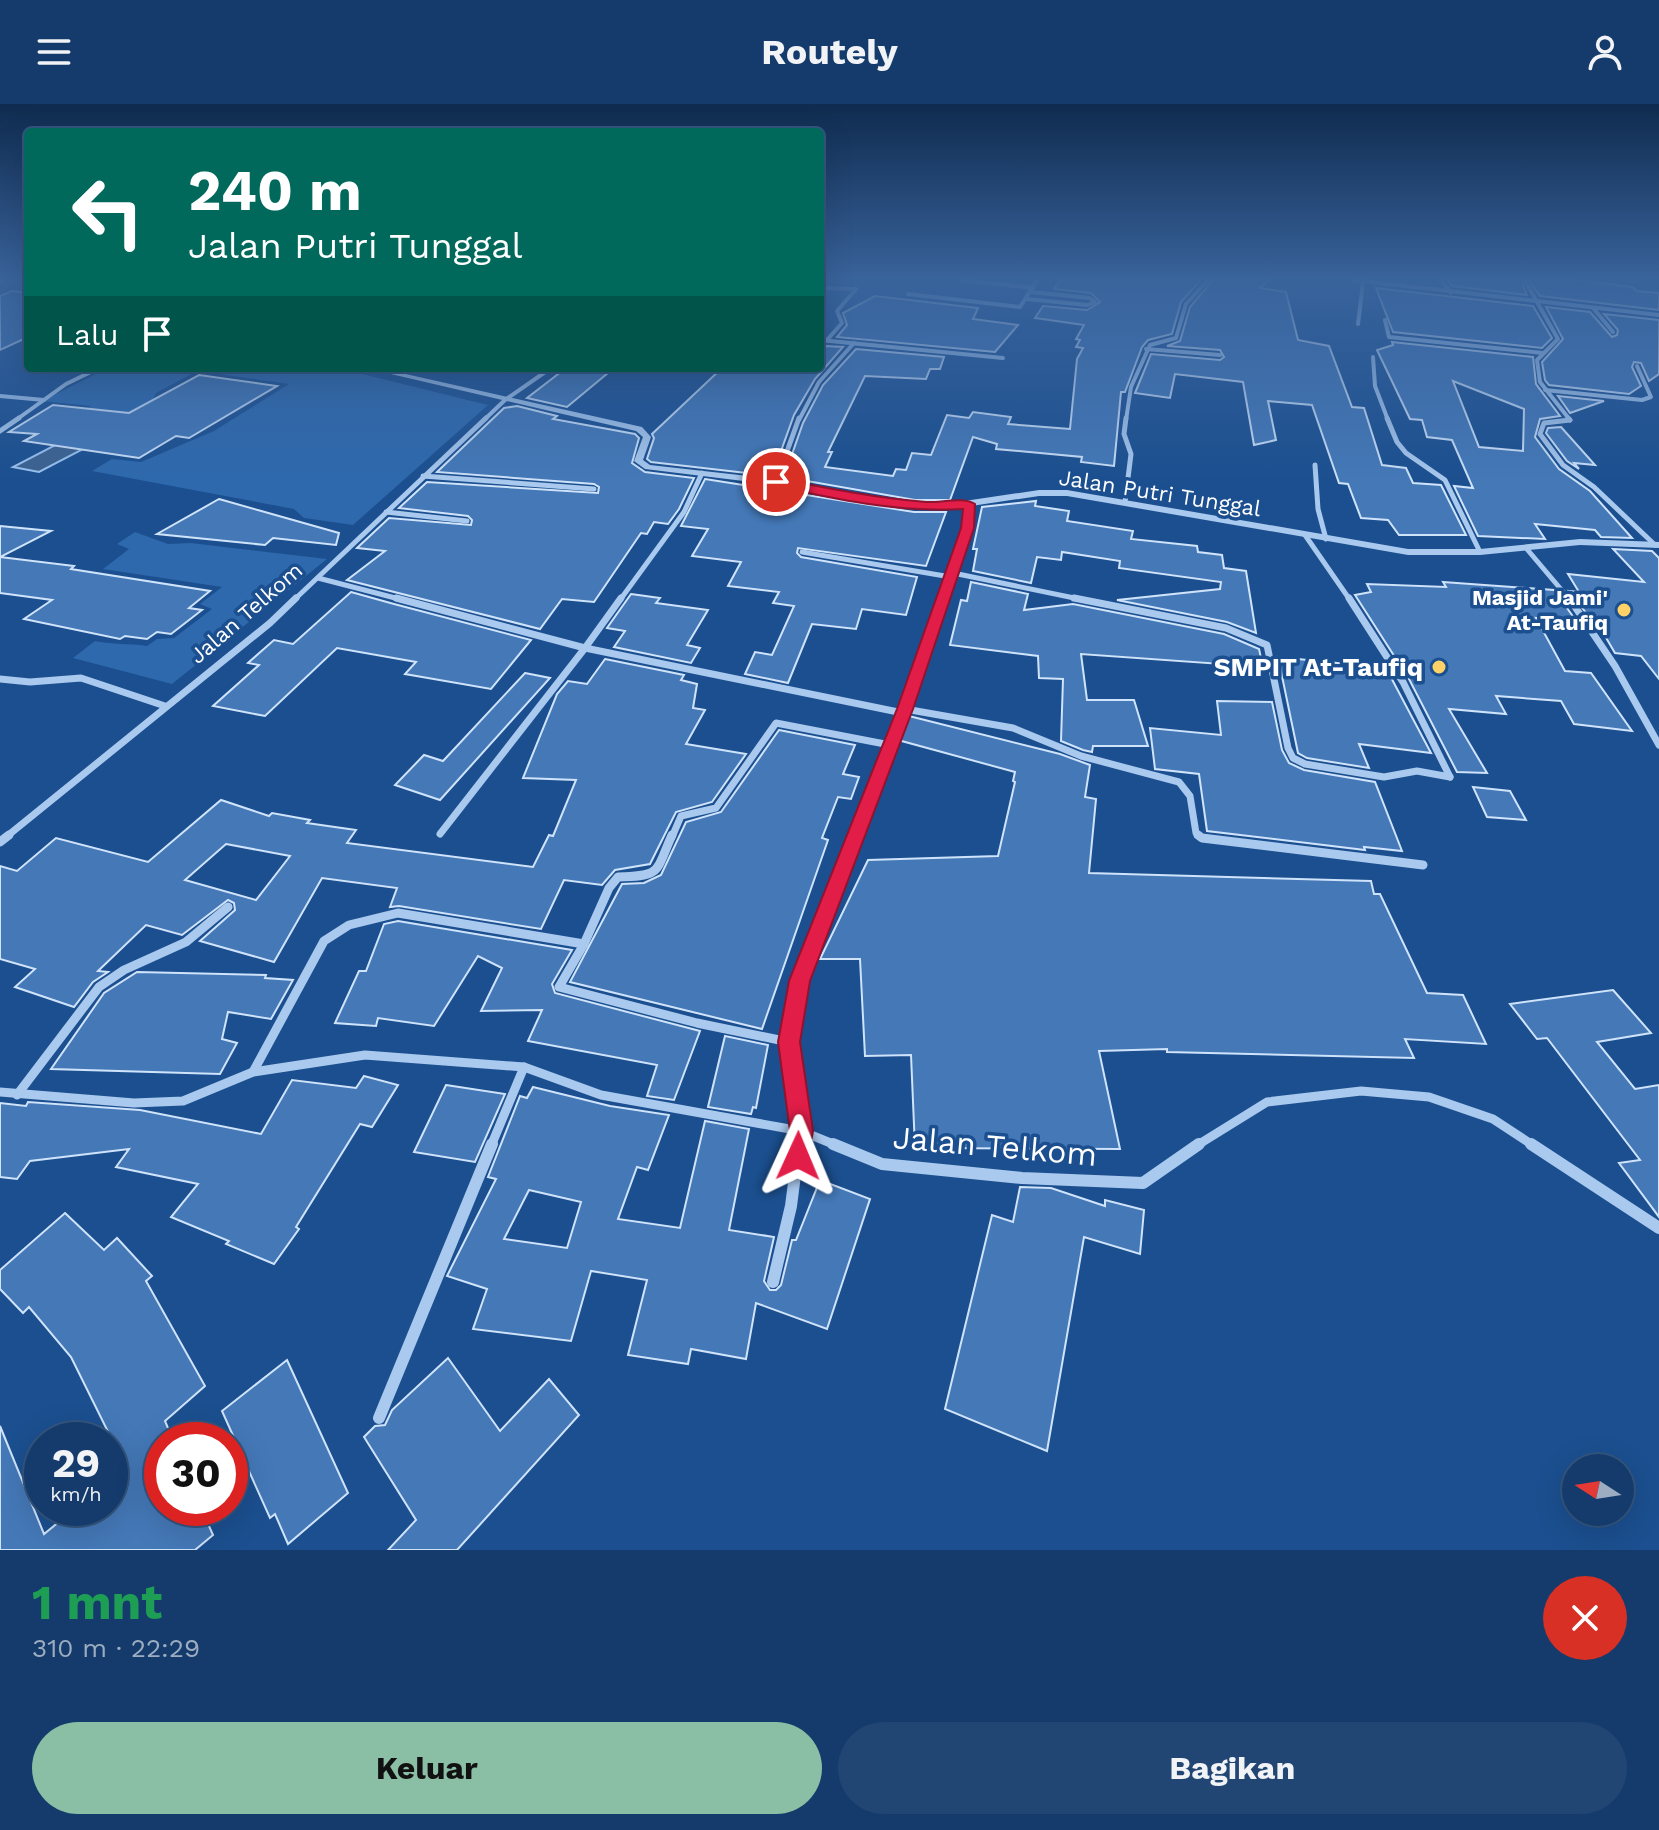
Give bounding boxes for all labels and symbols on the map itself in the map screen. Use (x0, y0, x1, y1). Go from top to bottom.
pin (742, 448, 810, 516)
street label: Jalan Putri Tunggal (1057, 465, 1263, 521)
street label: Jalan Telkom (185, 557, 307, 669)
place label: Masjid Jami' At-Taufiq (1472, 585, 1608, 635)
marker: Masjid Jami' At-Taufiq (1615, 601, 1633, 619)
place label: SMPIT At-Taufiq (1214, 652, 1423, 682)
marker: SMPIT At-Taufiq (1430, 658, 1448, 676)
position arrow (756, 1114, 840, 1198)
street label: Jalan Telkom (891, 1118, 1099, 1174)
speed limit sign: 30 (144, 1422, 248, 1526)
north arrow (1562, 1454, 1634, 1526)

